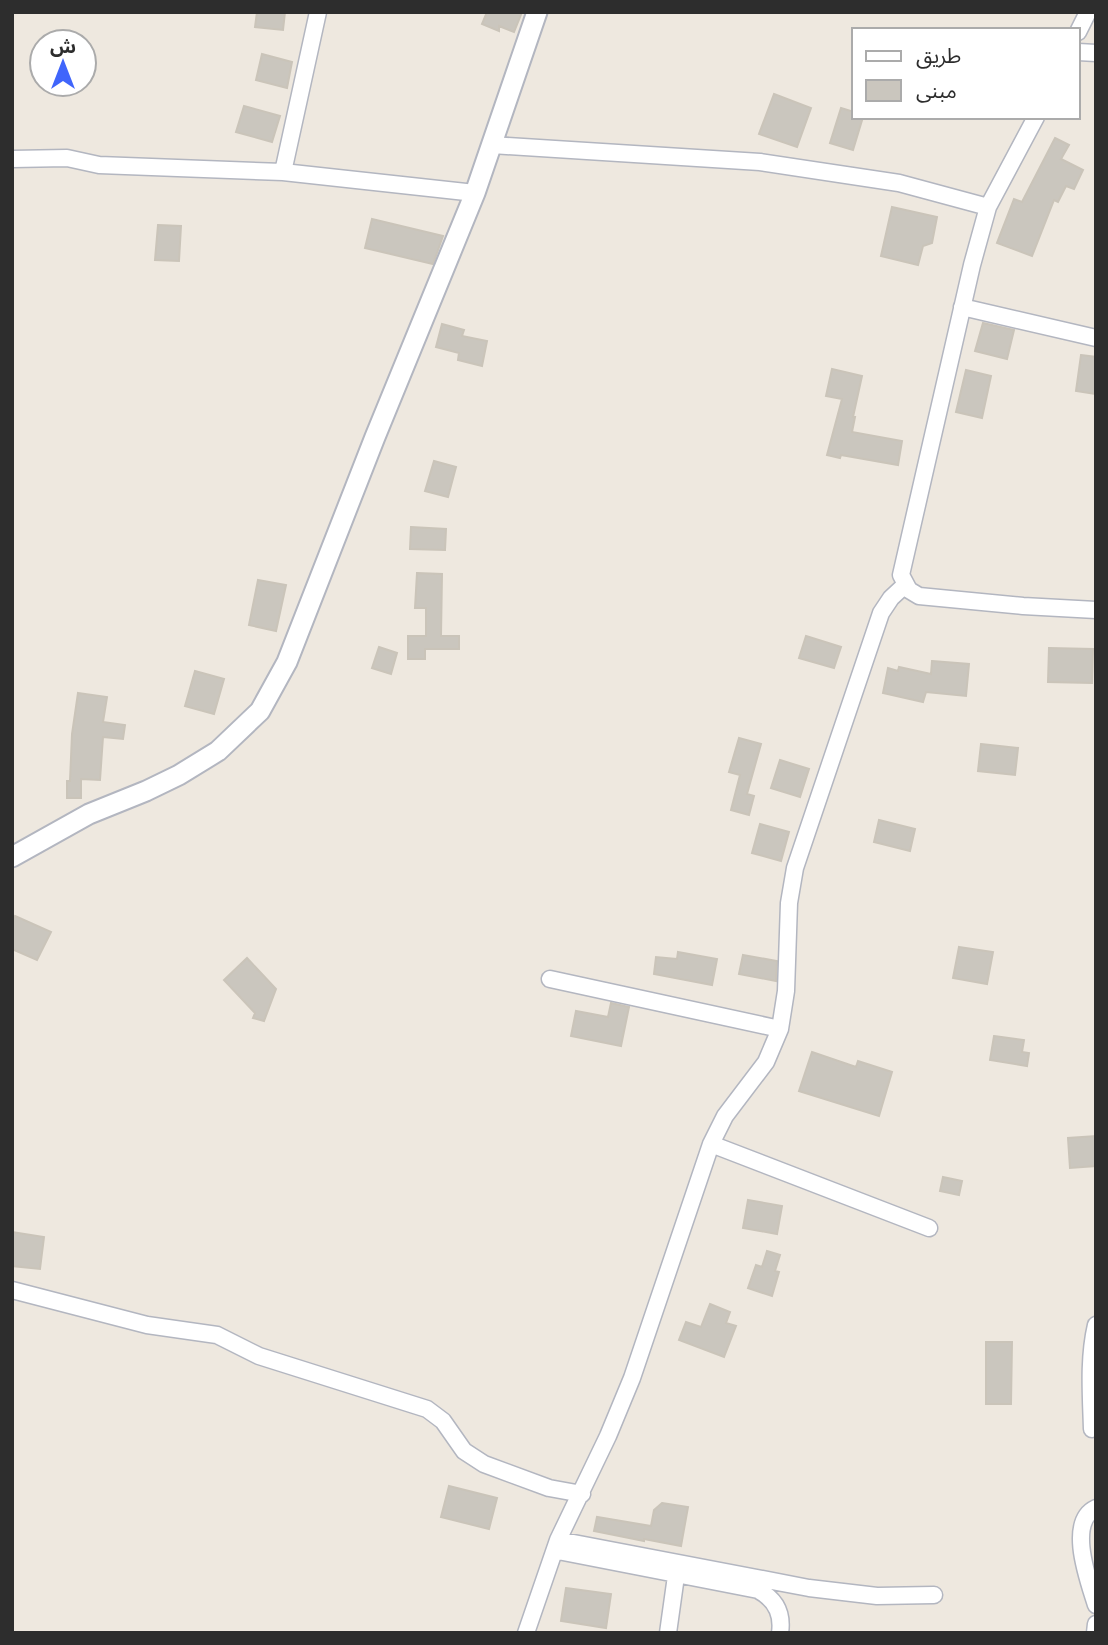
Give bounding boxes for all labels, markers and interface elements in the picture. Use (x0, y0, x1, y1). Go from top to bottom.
north arrow (28, 28, 98, 98)
legend (852, 28, 1080, 119)
text: ش (50, 34, 76, 58)
text: طريق (916, 42, 961, 69)
text: مبنى (916, 77, 957, 103)

